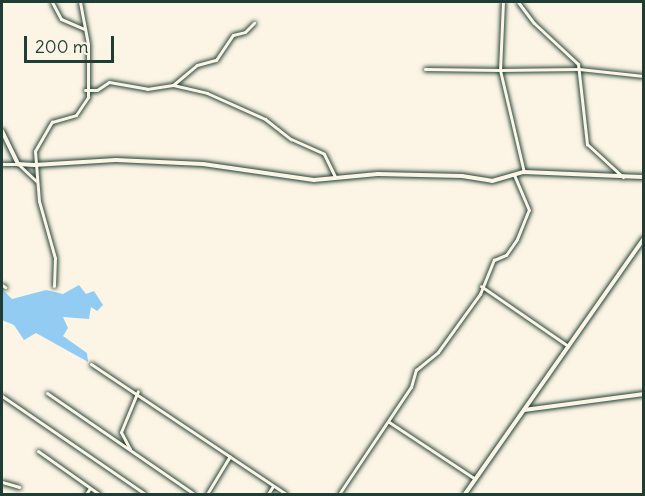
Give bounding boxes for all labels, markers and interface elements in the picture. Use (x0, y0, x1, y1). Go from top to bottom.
scale bar (27, 24, 117, 62)
text: 200 m (35, 35, 89, 58)

